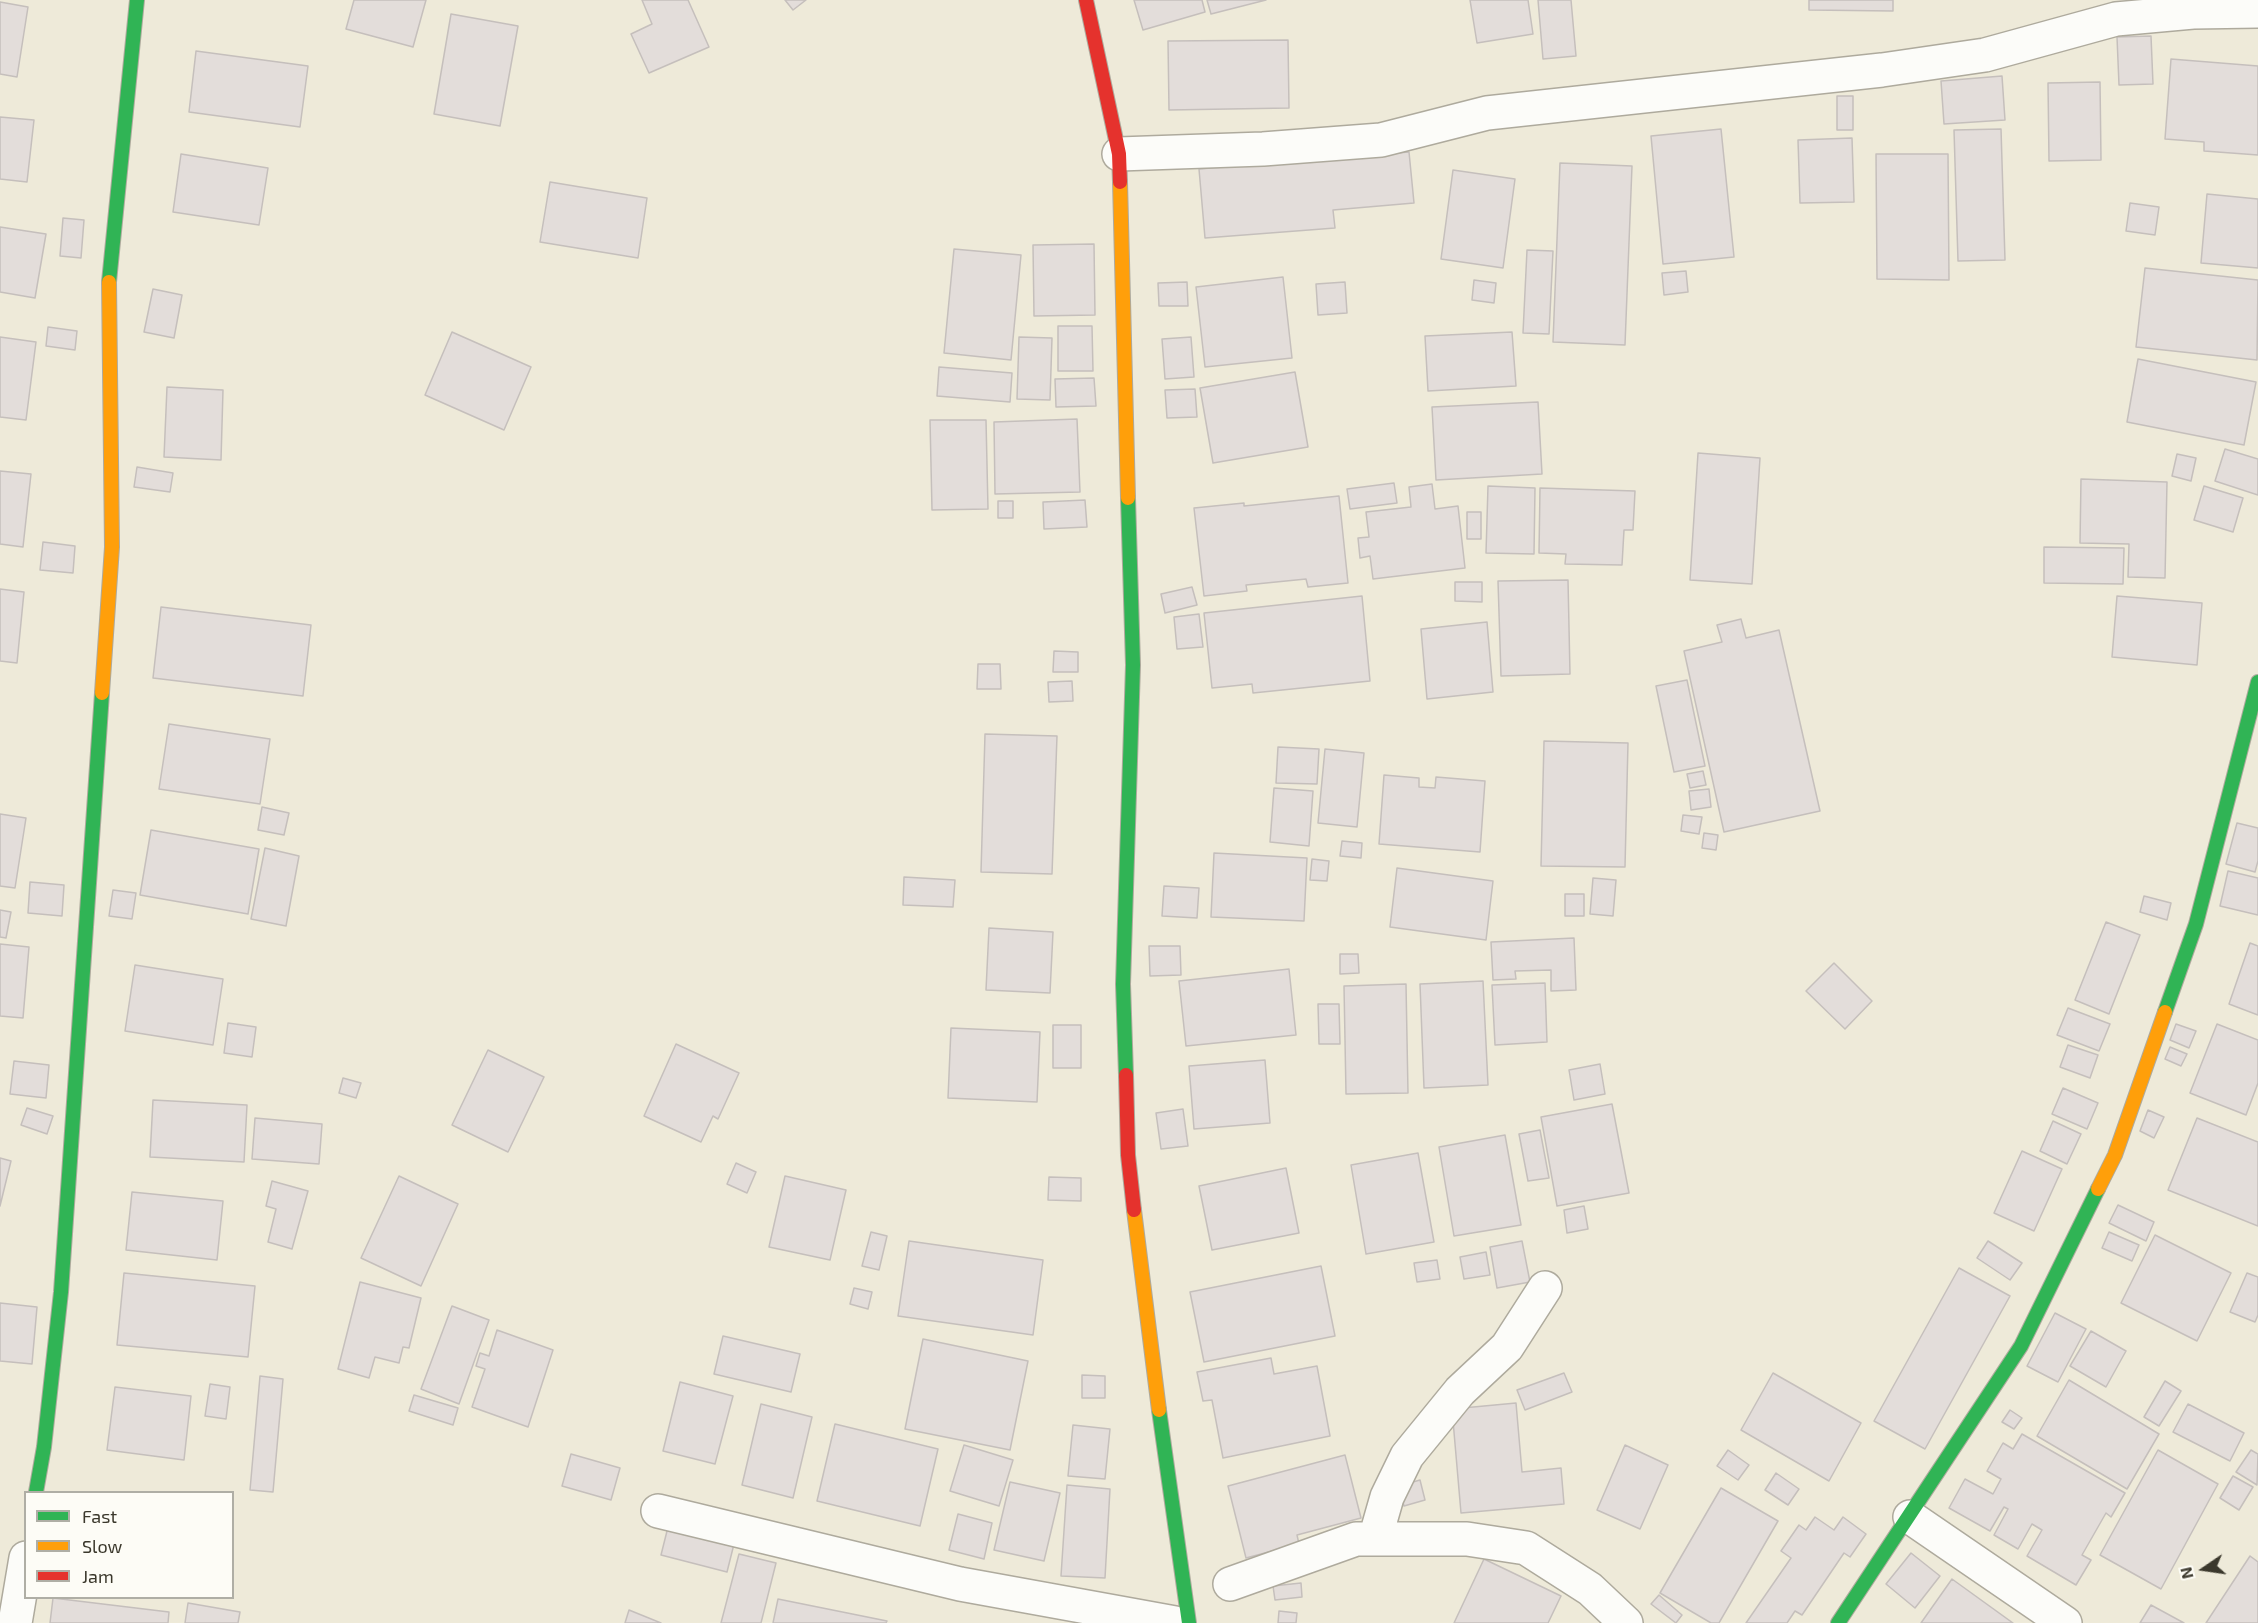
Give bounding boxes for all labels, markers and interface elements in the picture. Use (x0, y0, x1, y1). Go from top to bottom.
legend (24, 1491, 234, 1599)
text: Fast (82, 1505, 117, 1527)
text: Slow (82, 1535, 122, 1557)
north arrow (2174, 1539, 2234, 1599)
text: Jam (82, 1565, 114, 1587)
text: N (2175, 1565, 2197, 1581)

